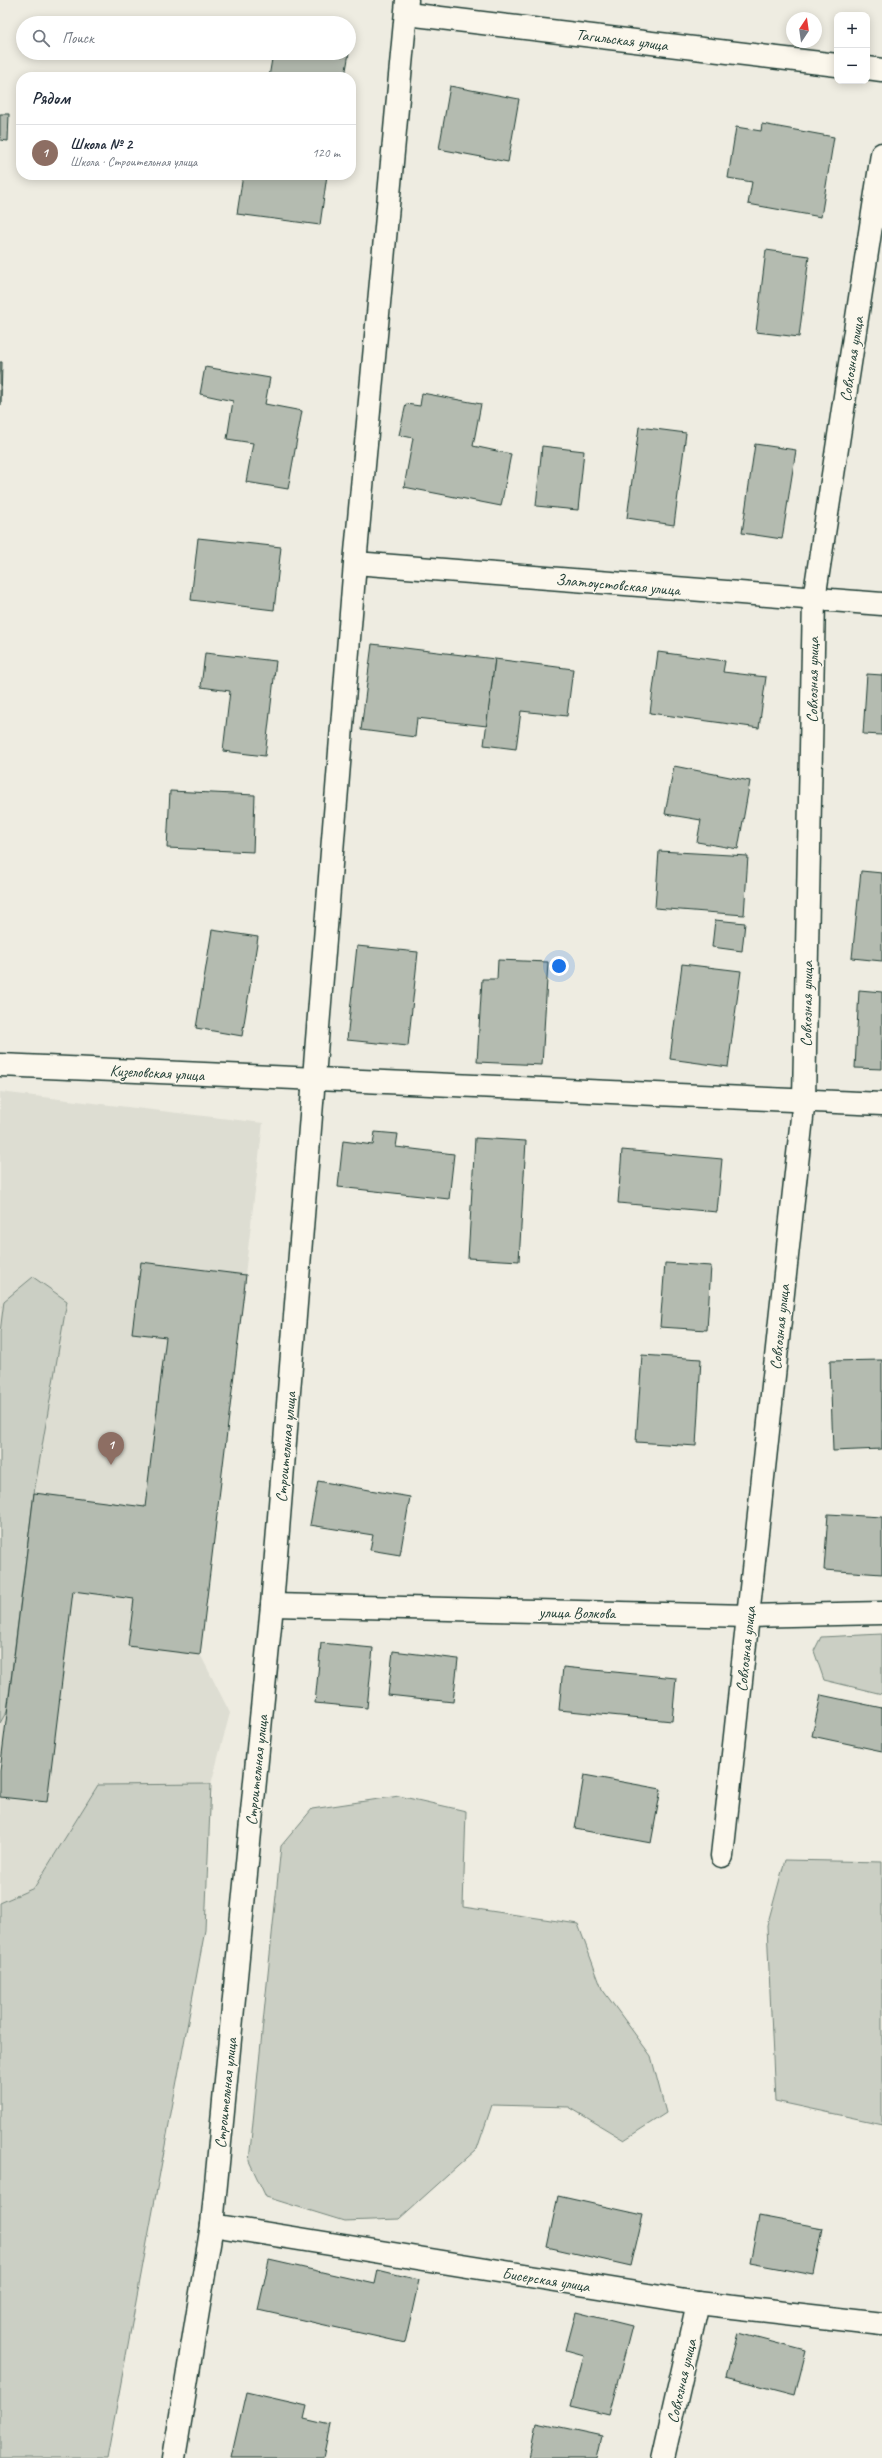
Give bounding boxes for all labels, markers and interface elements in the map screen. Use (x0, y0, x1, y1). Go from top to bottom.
north arrow (786, 12, 822, 48)
map controls (834, 12, 870, 84)
button: + (834, 12, 870, 48)
search box (16, 16, 356, 60)
street label: Тагильская улица (575, 24, 670, 56)
icon: search (30, 27, 52, 49)
text: Поиск (62, 29, 94, 48)
button: − (834, 48, 870, 84)
text: Рядом (32, 88, 70, 109)
text: Школа № 2 (70, 135, 132, 154)
text: 1 (42, 145, 48, 161)
text: 120 m (312, 145, 340, 161)
text: Школа · Строительная улица (70, 154, 197, 170)
street label: Совхозная улица (835, 314, 869, 403)
street label: Златоустовская улица (555, 570, 682, 601)
street label: Совхозная улица (802, 636, 824, 723)
your location (549, 956, 569, 976)
street label: Совхозная улица (796, 960, 818, 1047)
street label: Кизеловская улица (109, 1061, 206, 1086)
street label: Совхозная улица (766, 1282, 795, 1371)
street label: Строительная улица (271, 1390, 301, 1503)
pin: 1 (98, 1432, 124, 1465)
street label: улица Волкова (538, 1602, 617, 1624)
street label: Совхозная улица (732, 1604, 761, 1693)
street label: Строительная улица (241, 1712, 273, 1826)
street label: Строительная улица (210, 2035, 242, 2149)
street label: Бисерская улица (501, 2263, 592, 2297)
street label: Совхозная улица (663, 2336, 702, 2425)

